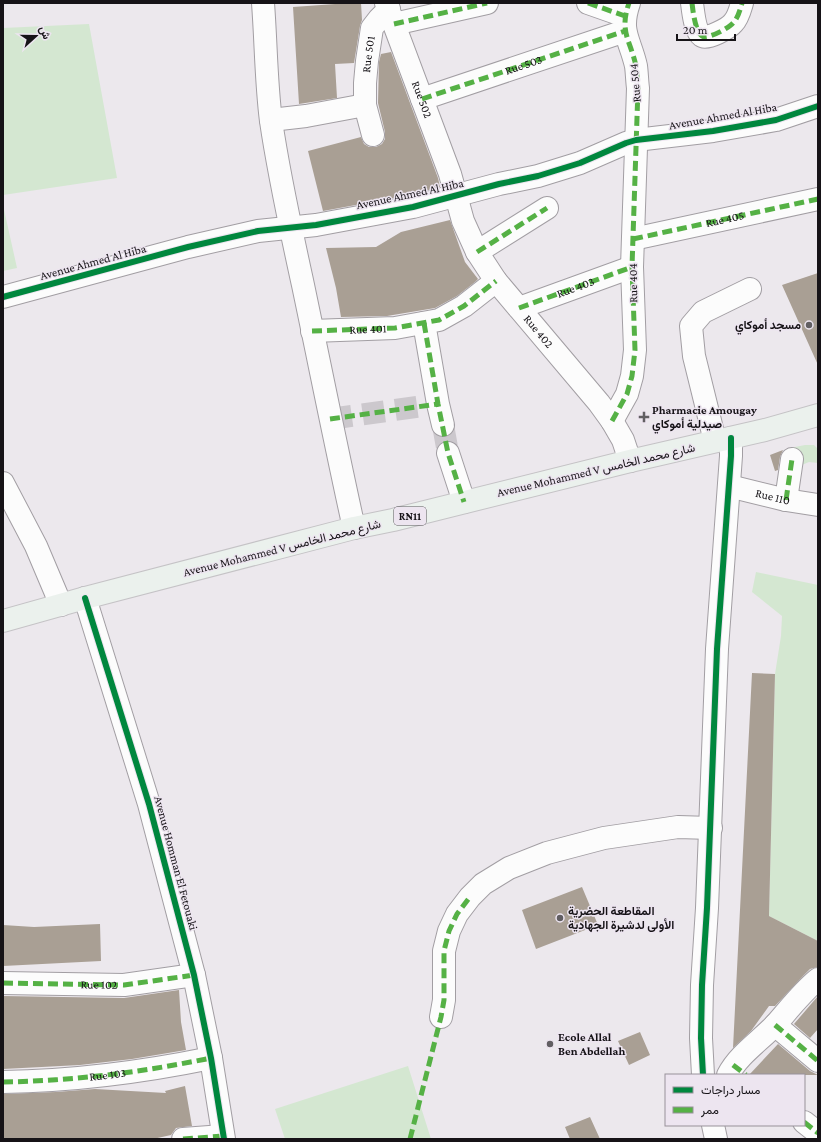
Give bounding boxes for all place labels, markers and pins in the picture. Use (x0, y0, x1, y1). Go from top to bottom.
place label: مسجد أموكاي (735, 318, 801, 335)
marker: مسجد أموكاي (804, 320, 814, 330)
place label: Pharmacie Amougay صيدلية أموكاي (652, 403, 757, 434)
marker: Pharmacie Amougay صيدلية أموكاي (639, 412, 649, 422)
place label: المقاطعة الحضرية الأولى لدشيرة الجهادية (568, 904, 674, 933)
marker: المقاطعة الحضرية الأولى لدشيرة الجهادية (555, 913, 565, 923)
place label: Ecole Allal Ben Abdellah (558, 1030, 625, 1058)
marker: Ecole Allal Ben Abdellah (545, 1039, 555, 1049)

